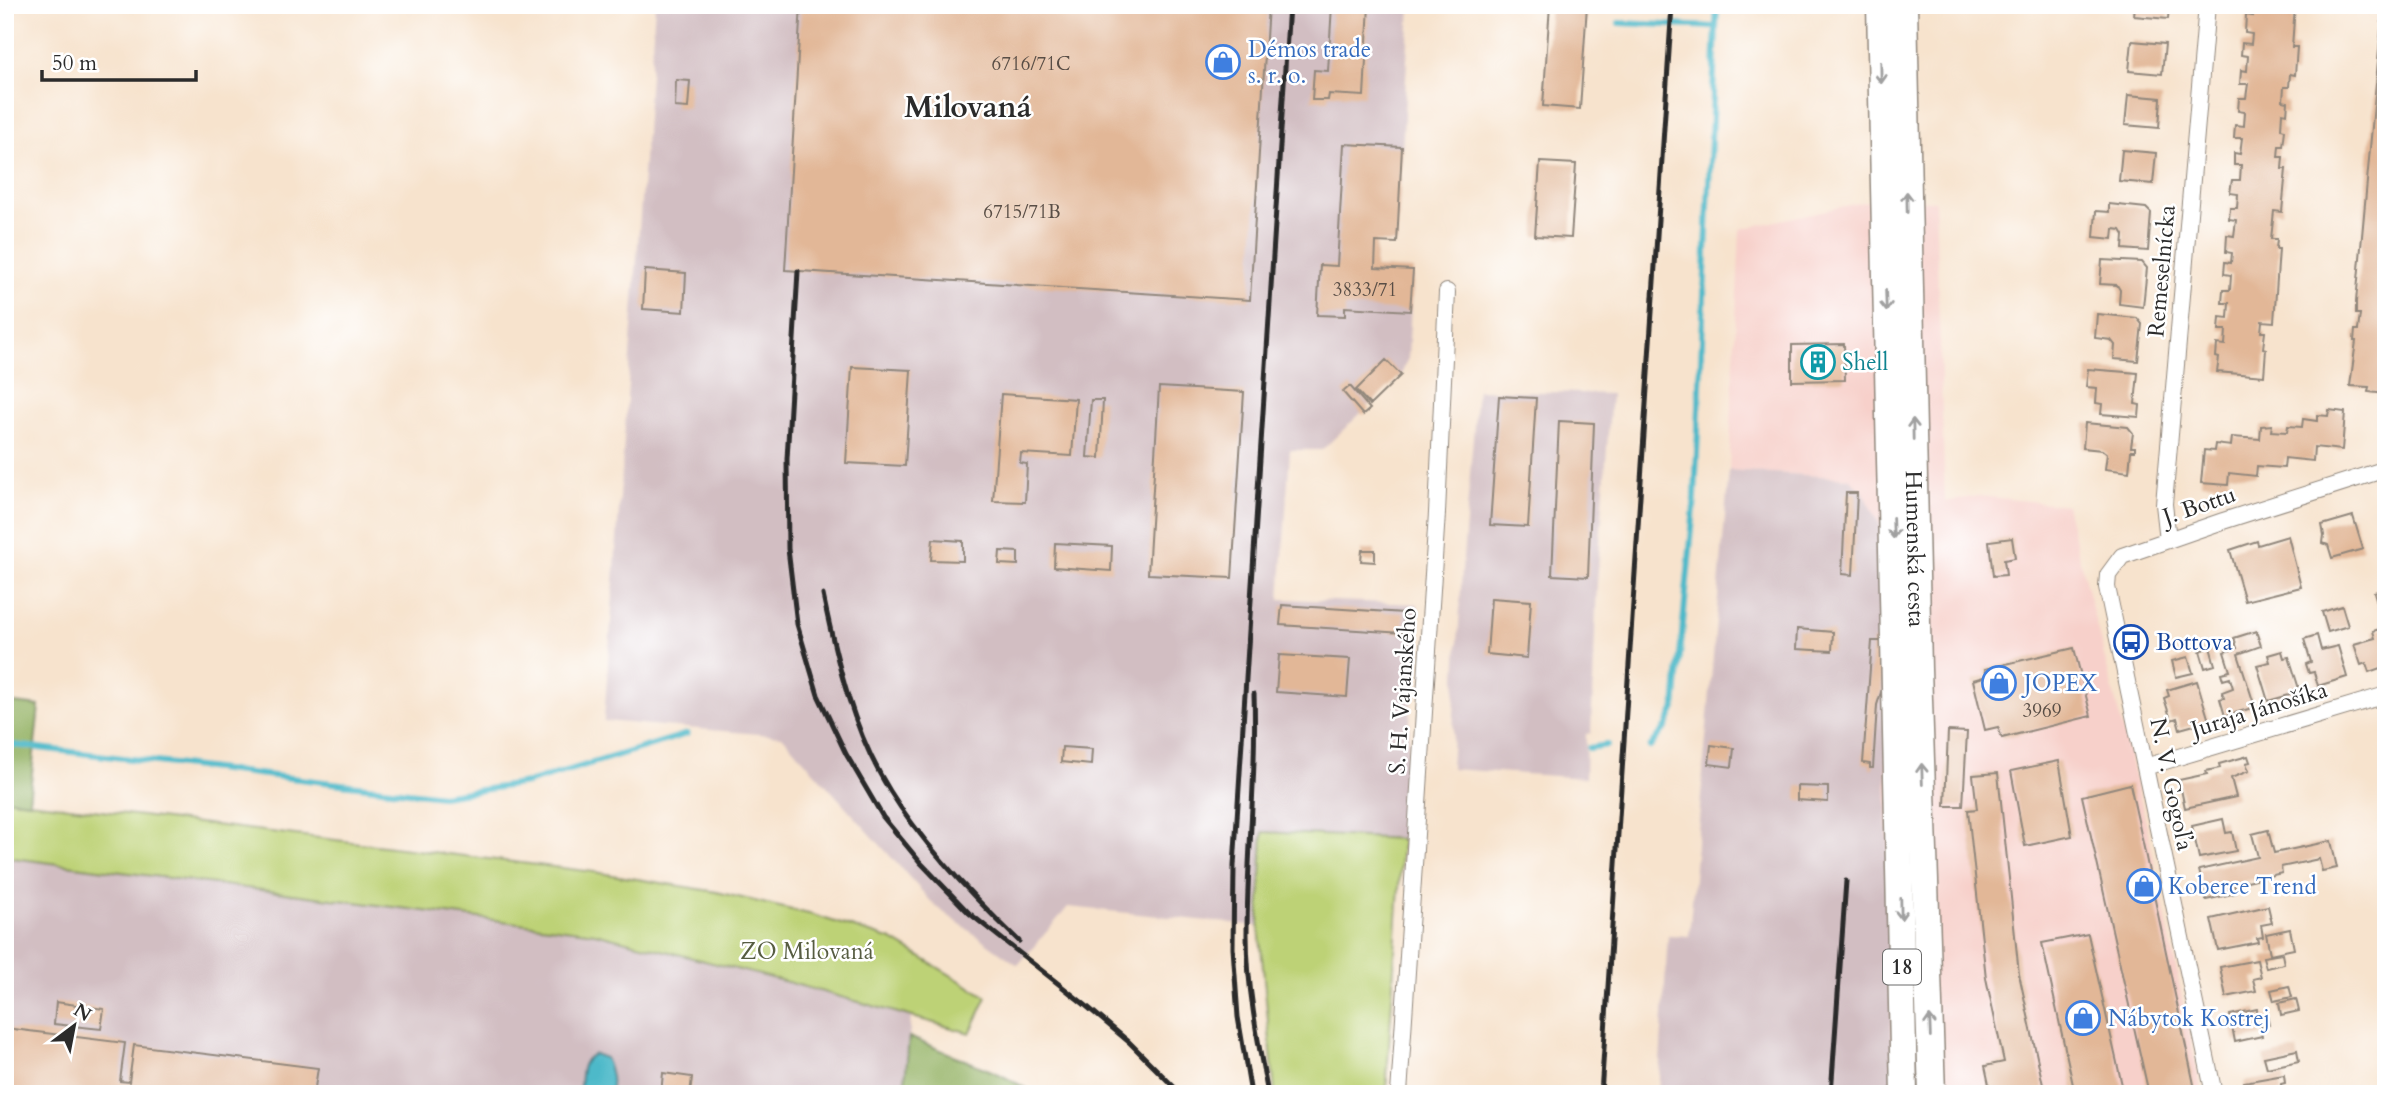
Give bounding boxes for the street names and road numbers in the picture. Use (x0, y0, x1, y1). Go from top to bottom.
street label: Remeselnícka (2140, 204, 2183, 338)
street label: Humenská cesta (1898, 470, 1932, 628)
street label: J. Bottu (2156, 479, 2240, 533)
street label: S. H. Vajanského (1381, 607, 1424, 775)
street label: Juraja Jánošíka (2184, 674, 2331, 746)
street label: N. V. Gogoľa (2142, 715, 2201, 853)
road number: 18 (1883, 950, 1921, 984)

